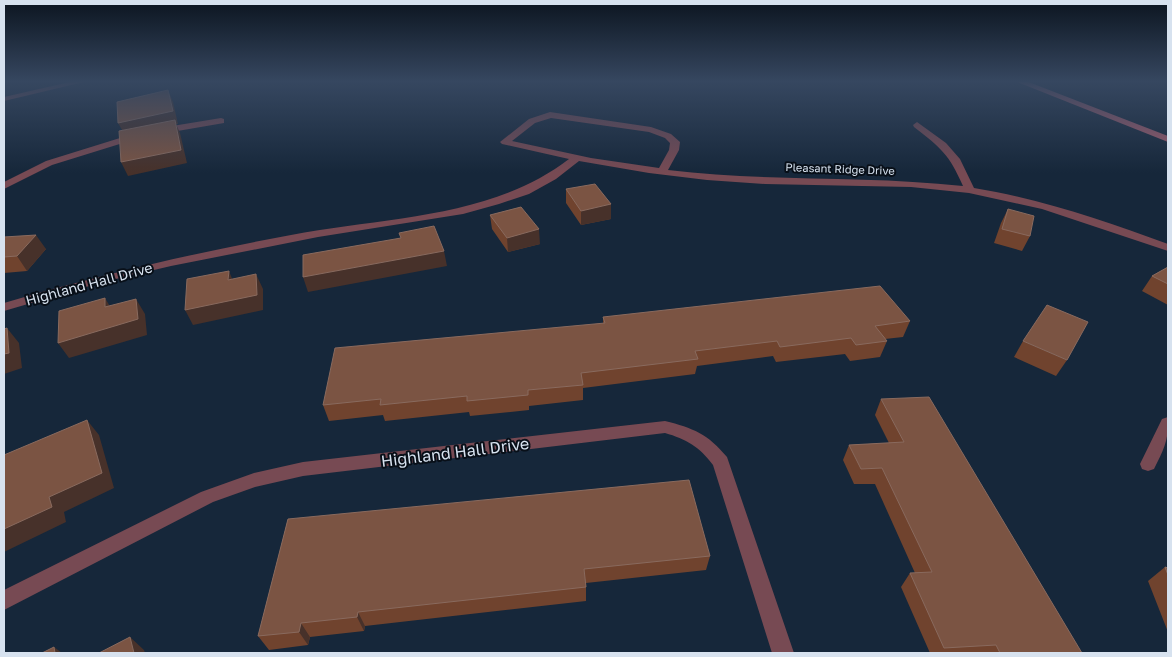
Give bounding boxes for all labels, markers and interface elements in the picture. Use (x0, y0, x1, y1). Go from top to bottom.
street label: Pleasant Ridge Drive (785, 160, 895, 177)
street label: Highland Hall Drive (24, 258, 154, 309)
street label: Highland Hall Drive (380, 433, 530, 471)

